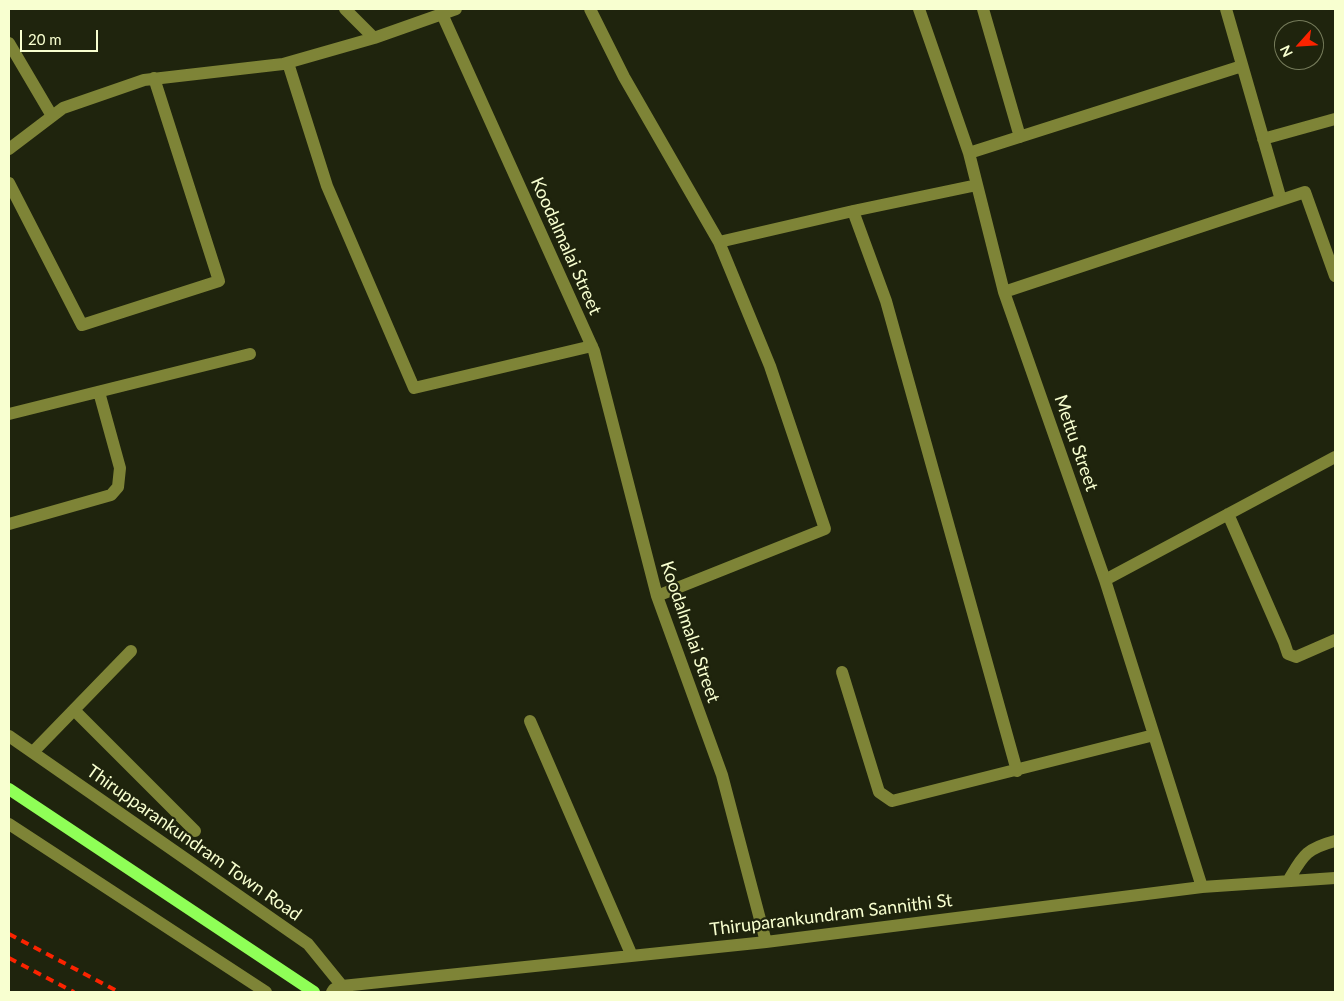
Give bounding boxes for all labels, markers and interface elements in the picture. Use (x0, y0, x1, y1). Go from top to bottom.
scale bar (22, 20, 100, 52)
north arrow (1274, 20, 1324, 70)
text: 20 m (28, 30, 62, 48)
text: N (1276, 43, 1296, 60)
street label: Koodalmalai Street (526, 174, 606, 318)
street label: Mettu Street (1049, 392, 1103, 494)
street label: Koodalmalai Street (656, 558, 724, 706)
street label: Thirupparankundram Town Road (82, 760, 306, 926)
street label: Thiruparankundram Sannithi St (709, 889, 953, 941)

